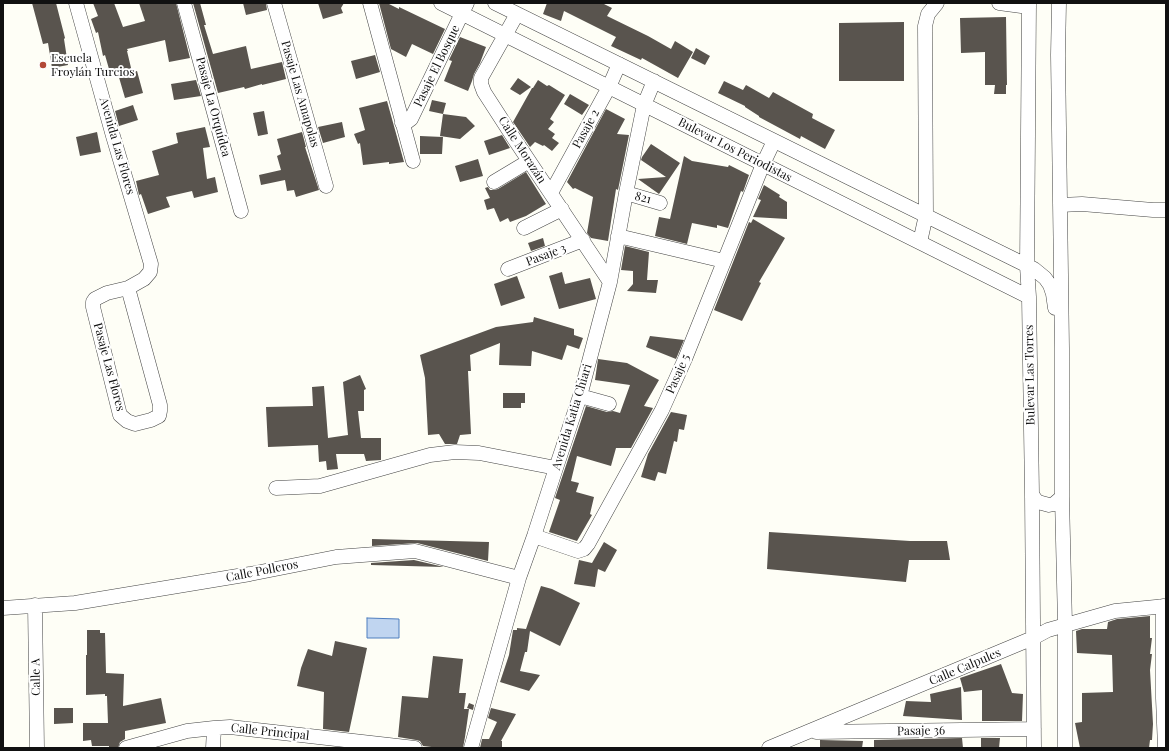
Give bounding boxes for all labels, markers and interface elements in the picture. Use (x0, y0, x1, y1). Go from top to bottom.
street label: Pasaje El Bosque (411, 23, 463, 109)
street label: Pasaje Las Amapolas (278, 39, 322, 149)
place label: Escuela Froylán Turcios (51, 51, 135, 79)
street label: Pasaje La Orquídea (193, 55, 233, 159)
marker: Escuela Froylán Turcios (38, 60, 48, 70)
street label: Avenida Las Flores (96, 96, 138, 196)
street label: Pasaje 2 (569, 107, 603, 151)
street label: Calle Morazán (495, 114, 549, 186)
street label: Bulevar Los Periodistas (676, 115, 794, 185)
street label: 821 (633, 189, 653, 207)
street label: Pasaje 3 (524, 241, 568, 269)
street label: Pasaje Las Flores (90, 321, 128, 413)
street label: Bulevar Las Torres (1022, 325, 1038, 425)
street label: Pasaje 5 (663, 352, 693, 396)
street label: Avenida Katia Chiari (549, 362, 595, 472)
street label: Calle Polleros (225, 557, 299, 585)
street label: Calle Calpules (927, 645, 1003, 689)
street label: Calle A (28, 658, 44, 696)
street label: Calle Principal (230, 721, 310, 743)
street label: Pasaje 36 (897, 723, 945, 739)

